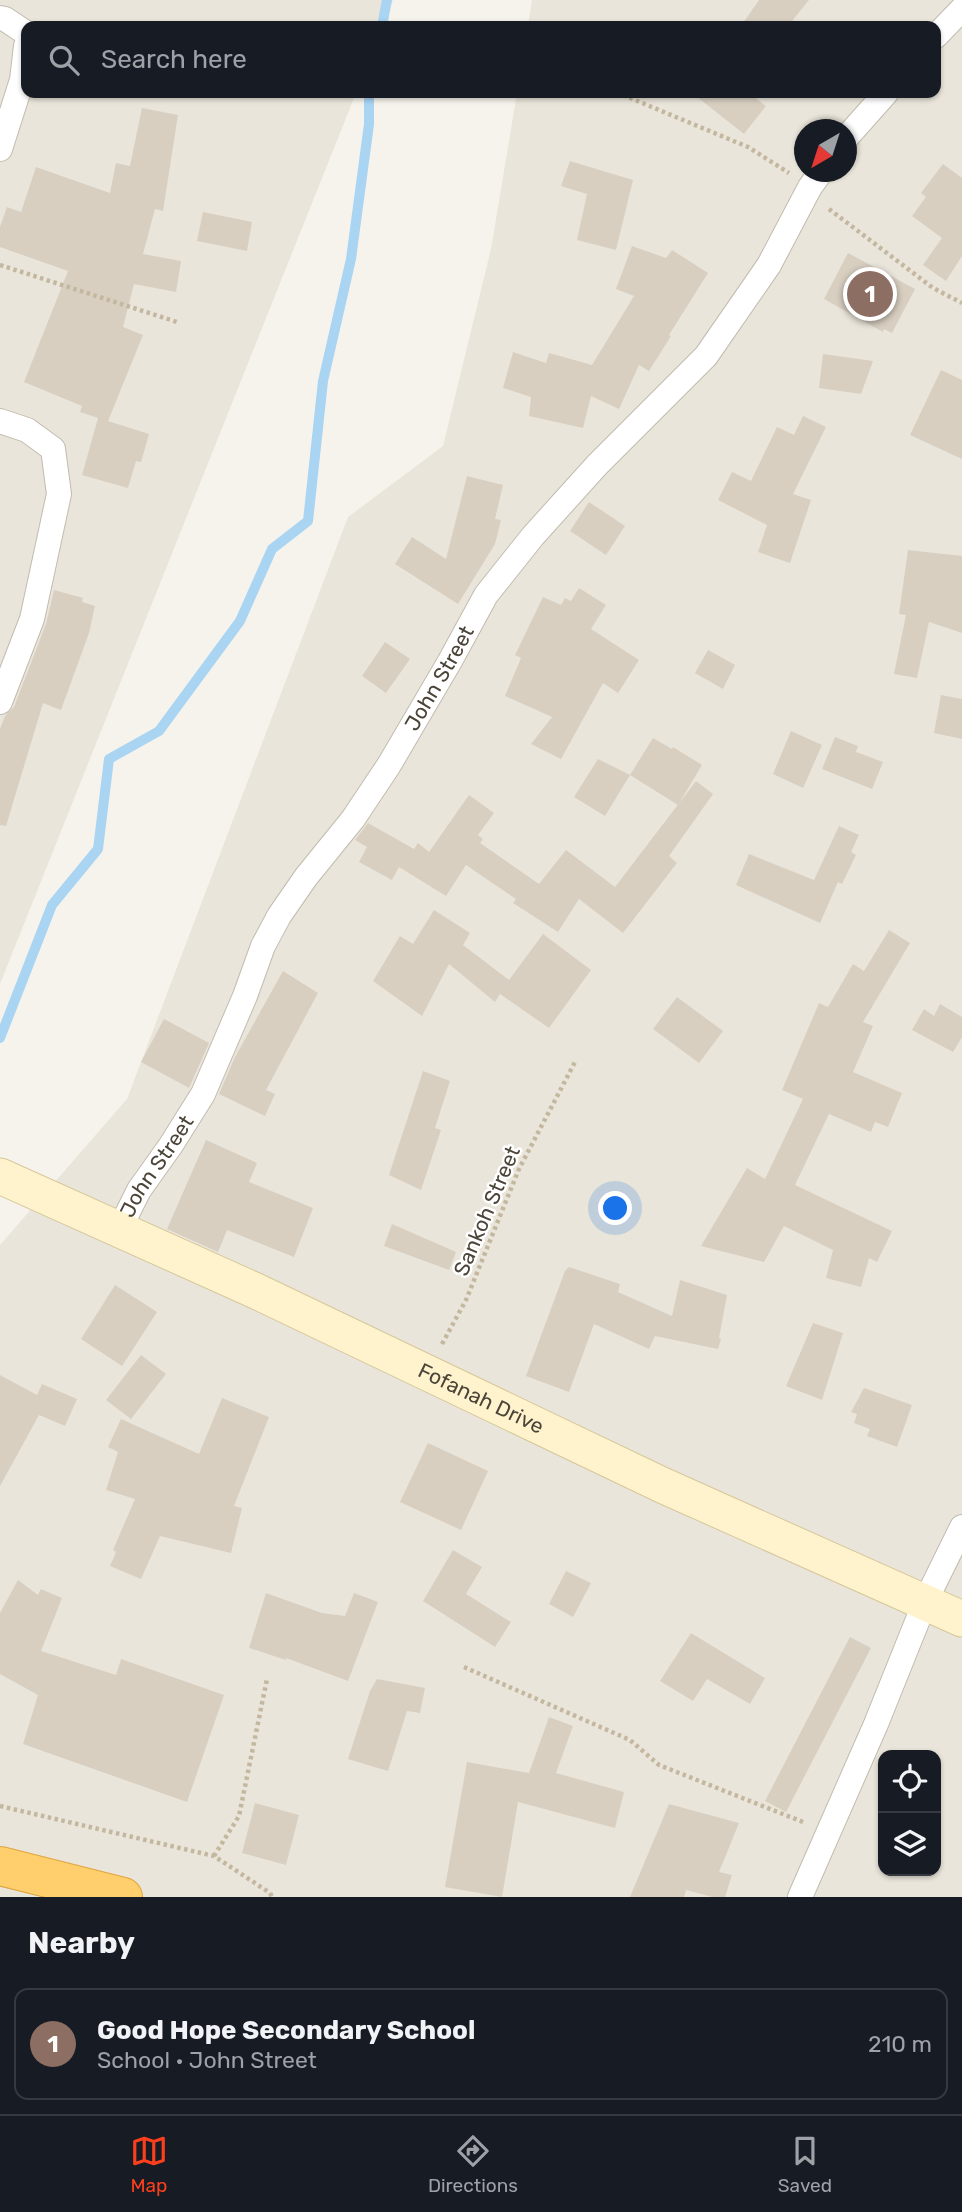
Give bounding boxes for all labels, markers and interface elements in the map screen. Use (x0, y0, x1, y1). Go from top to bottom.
search box (21, 21, 941, 98)
icon: search (45, 41, 83, 79)
text: Search here (101, 44, 247, 75)
north arrow (794, 119, 857, 182)
pin: 1 (847, 268, 893, 320)
street label: John Street (399, 621, 479, 735)
street label: John Street (114, 1110, 199, 1221)
street label: Sankoh Street (448, 1142, 525, 1279)
your location (598, 1191, 632, 1225)
street label: Fofanah Drive (414, 1357, 548, 1439)
map controls (878, 1750, 941, 1876)
button: locate (878, 1750, 941, 1813)
button: layers (878, 1813, 941, 1876)
text: Nearby (28, 1925, 135, 1961)
text: Good Hope Secondary School (97, 2015, 475, 2046)
text: 1 (47, 2030, 59, 2058)
text: 210 m (868, 2030, 932, 2058)
text: School · John Street (97, 2046, 317, 2074)
tab: Map (130, 2132, 168, 2197)
tab: Directions (428, 2132, 518, 2197)
tab: Saved (778, 2132, 832, 2197)

